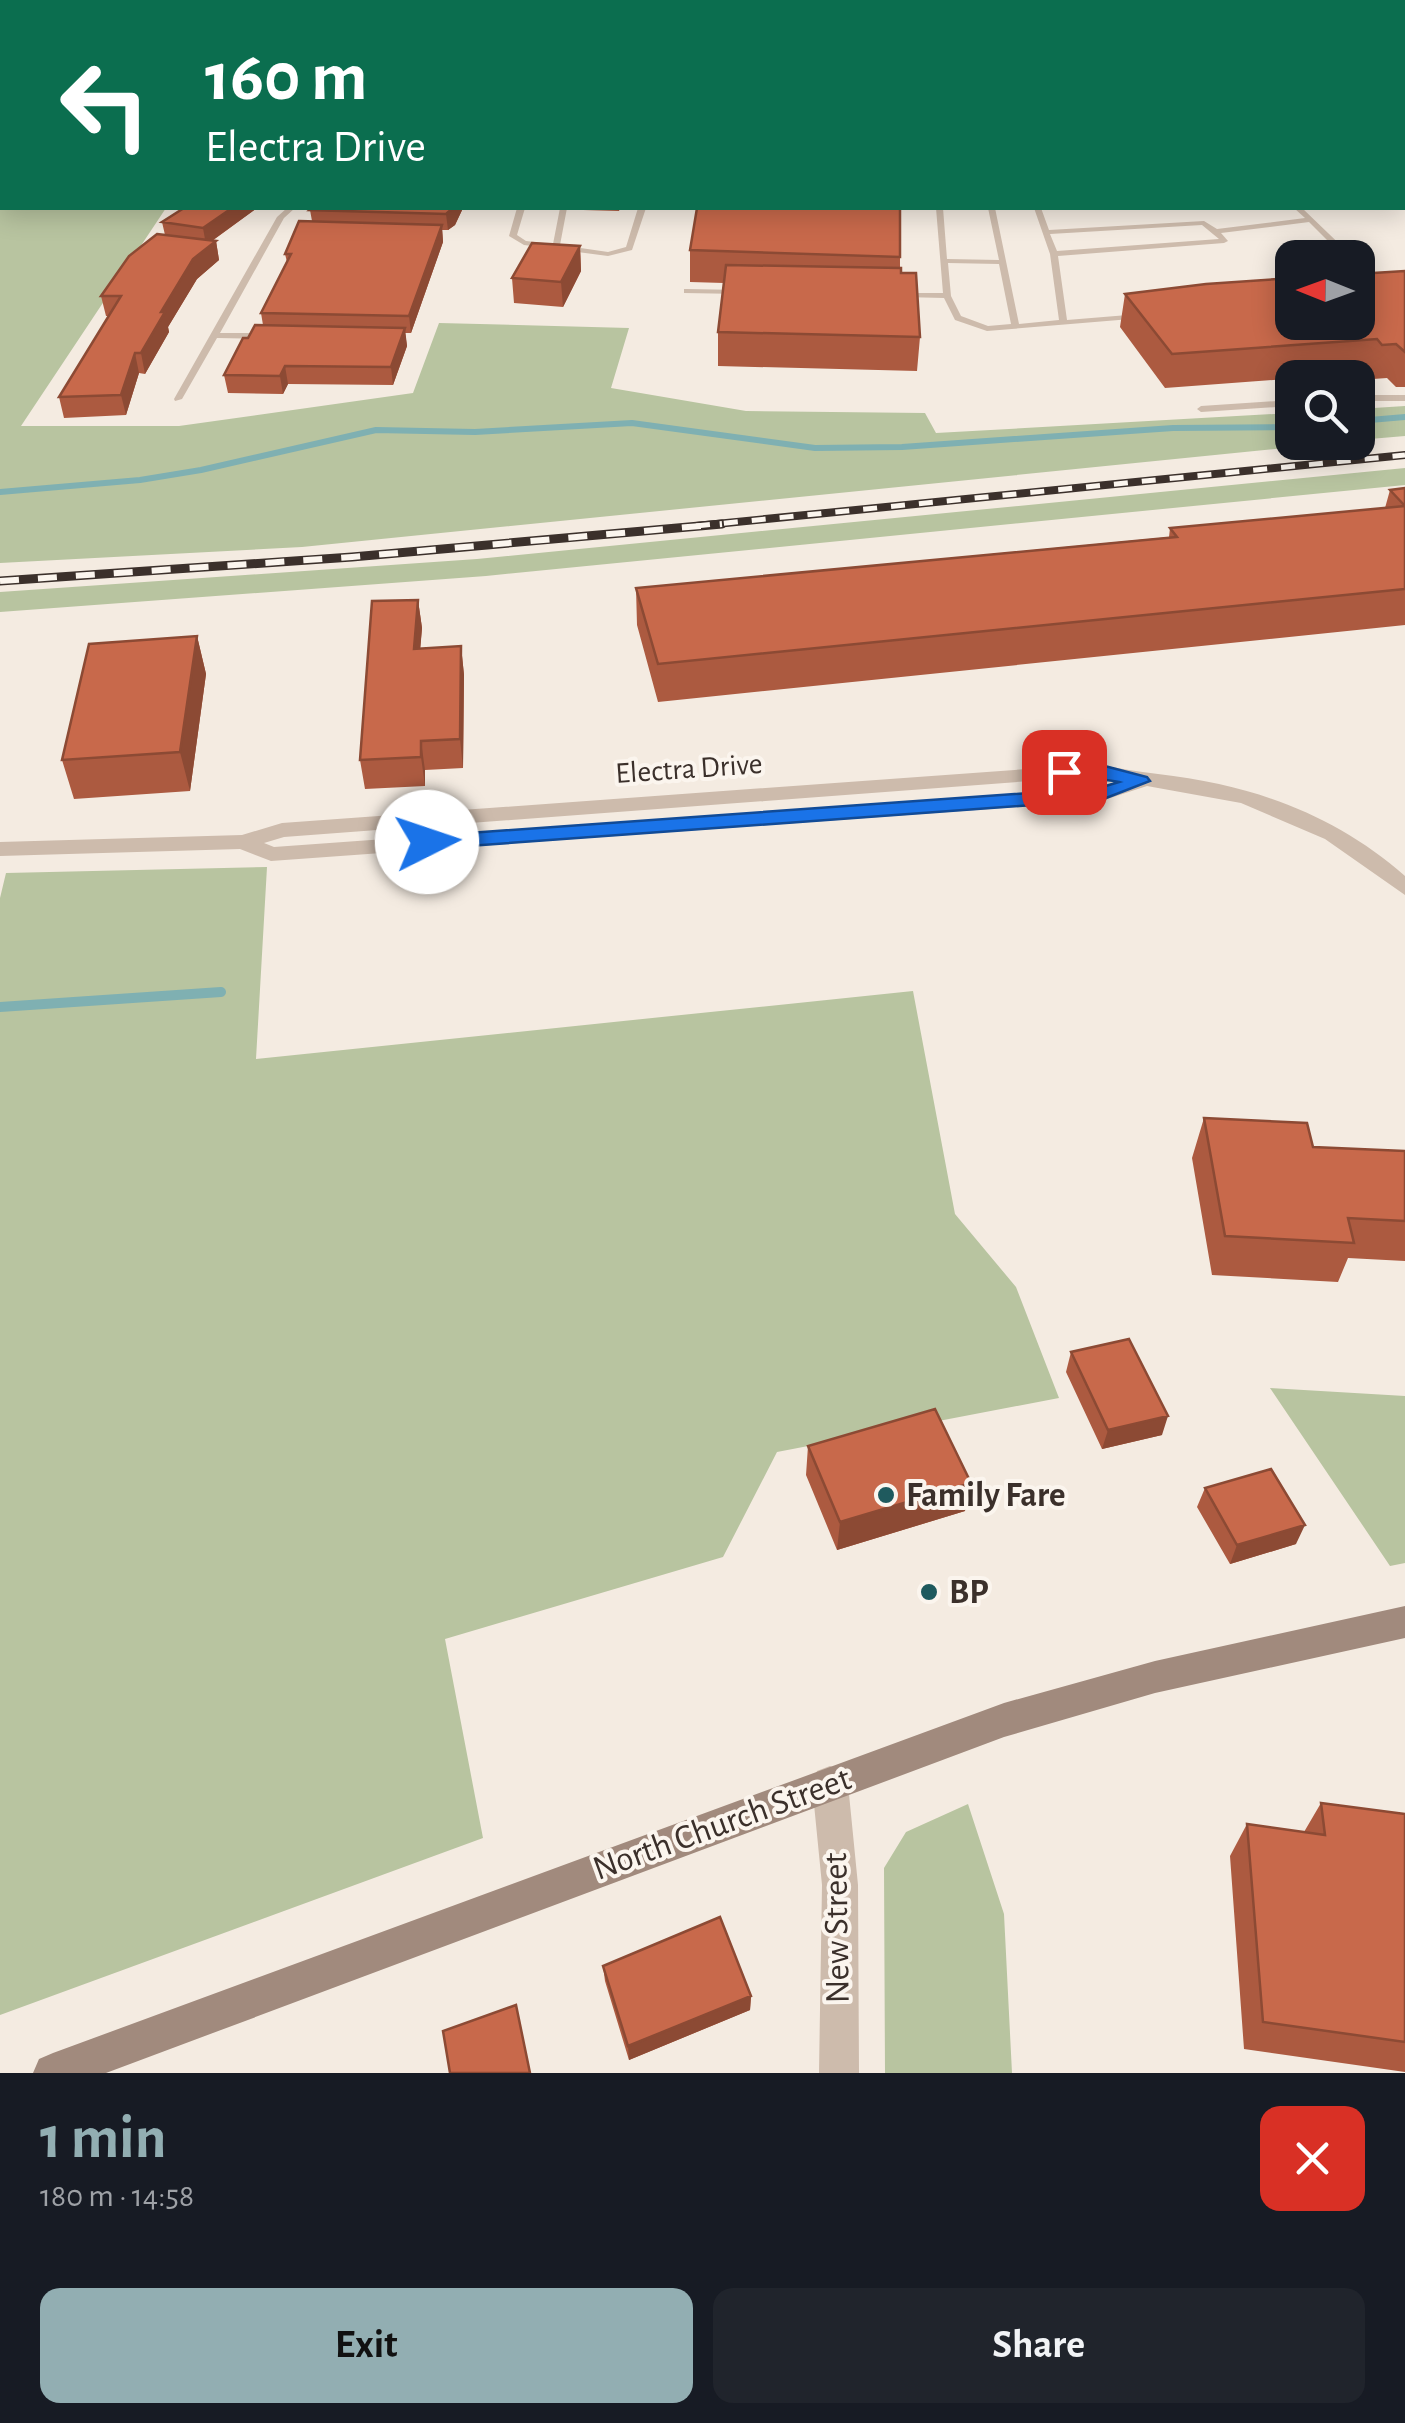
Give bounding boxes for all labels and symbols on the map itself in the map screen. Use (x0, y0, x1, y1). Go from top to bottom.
north arrow (1275, 240, 1375, 340)
pin (1022, 730, 1107, 815)
street label: Electra Drive (614, 749, 764, 789)
position arrow (375, 790, 479, 894)
place label: Family Fare (906, 1478, 1066, 1513)
marker: Family Fare (875, 1484, 897, 1506)
place label: BP (949, 1575, 989, 1610)
marker: BP (918, 1581, 940, 1603)
street label: North Church Street (588, 1761, 856, 1887)
street label: New Street (818, 1852, 856, 2004)

